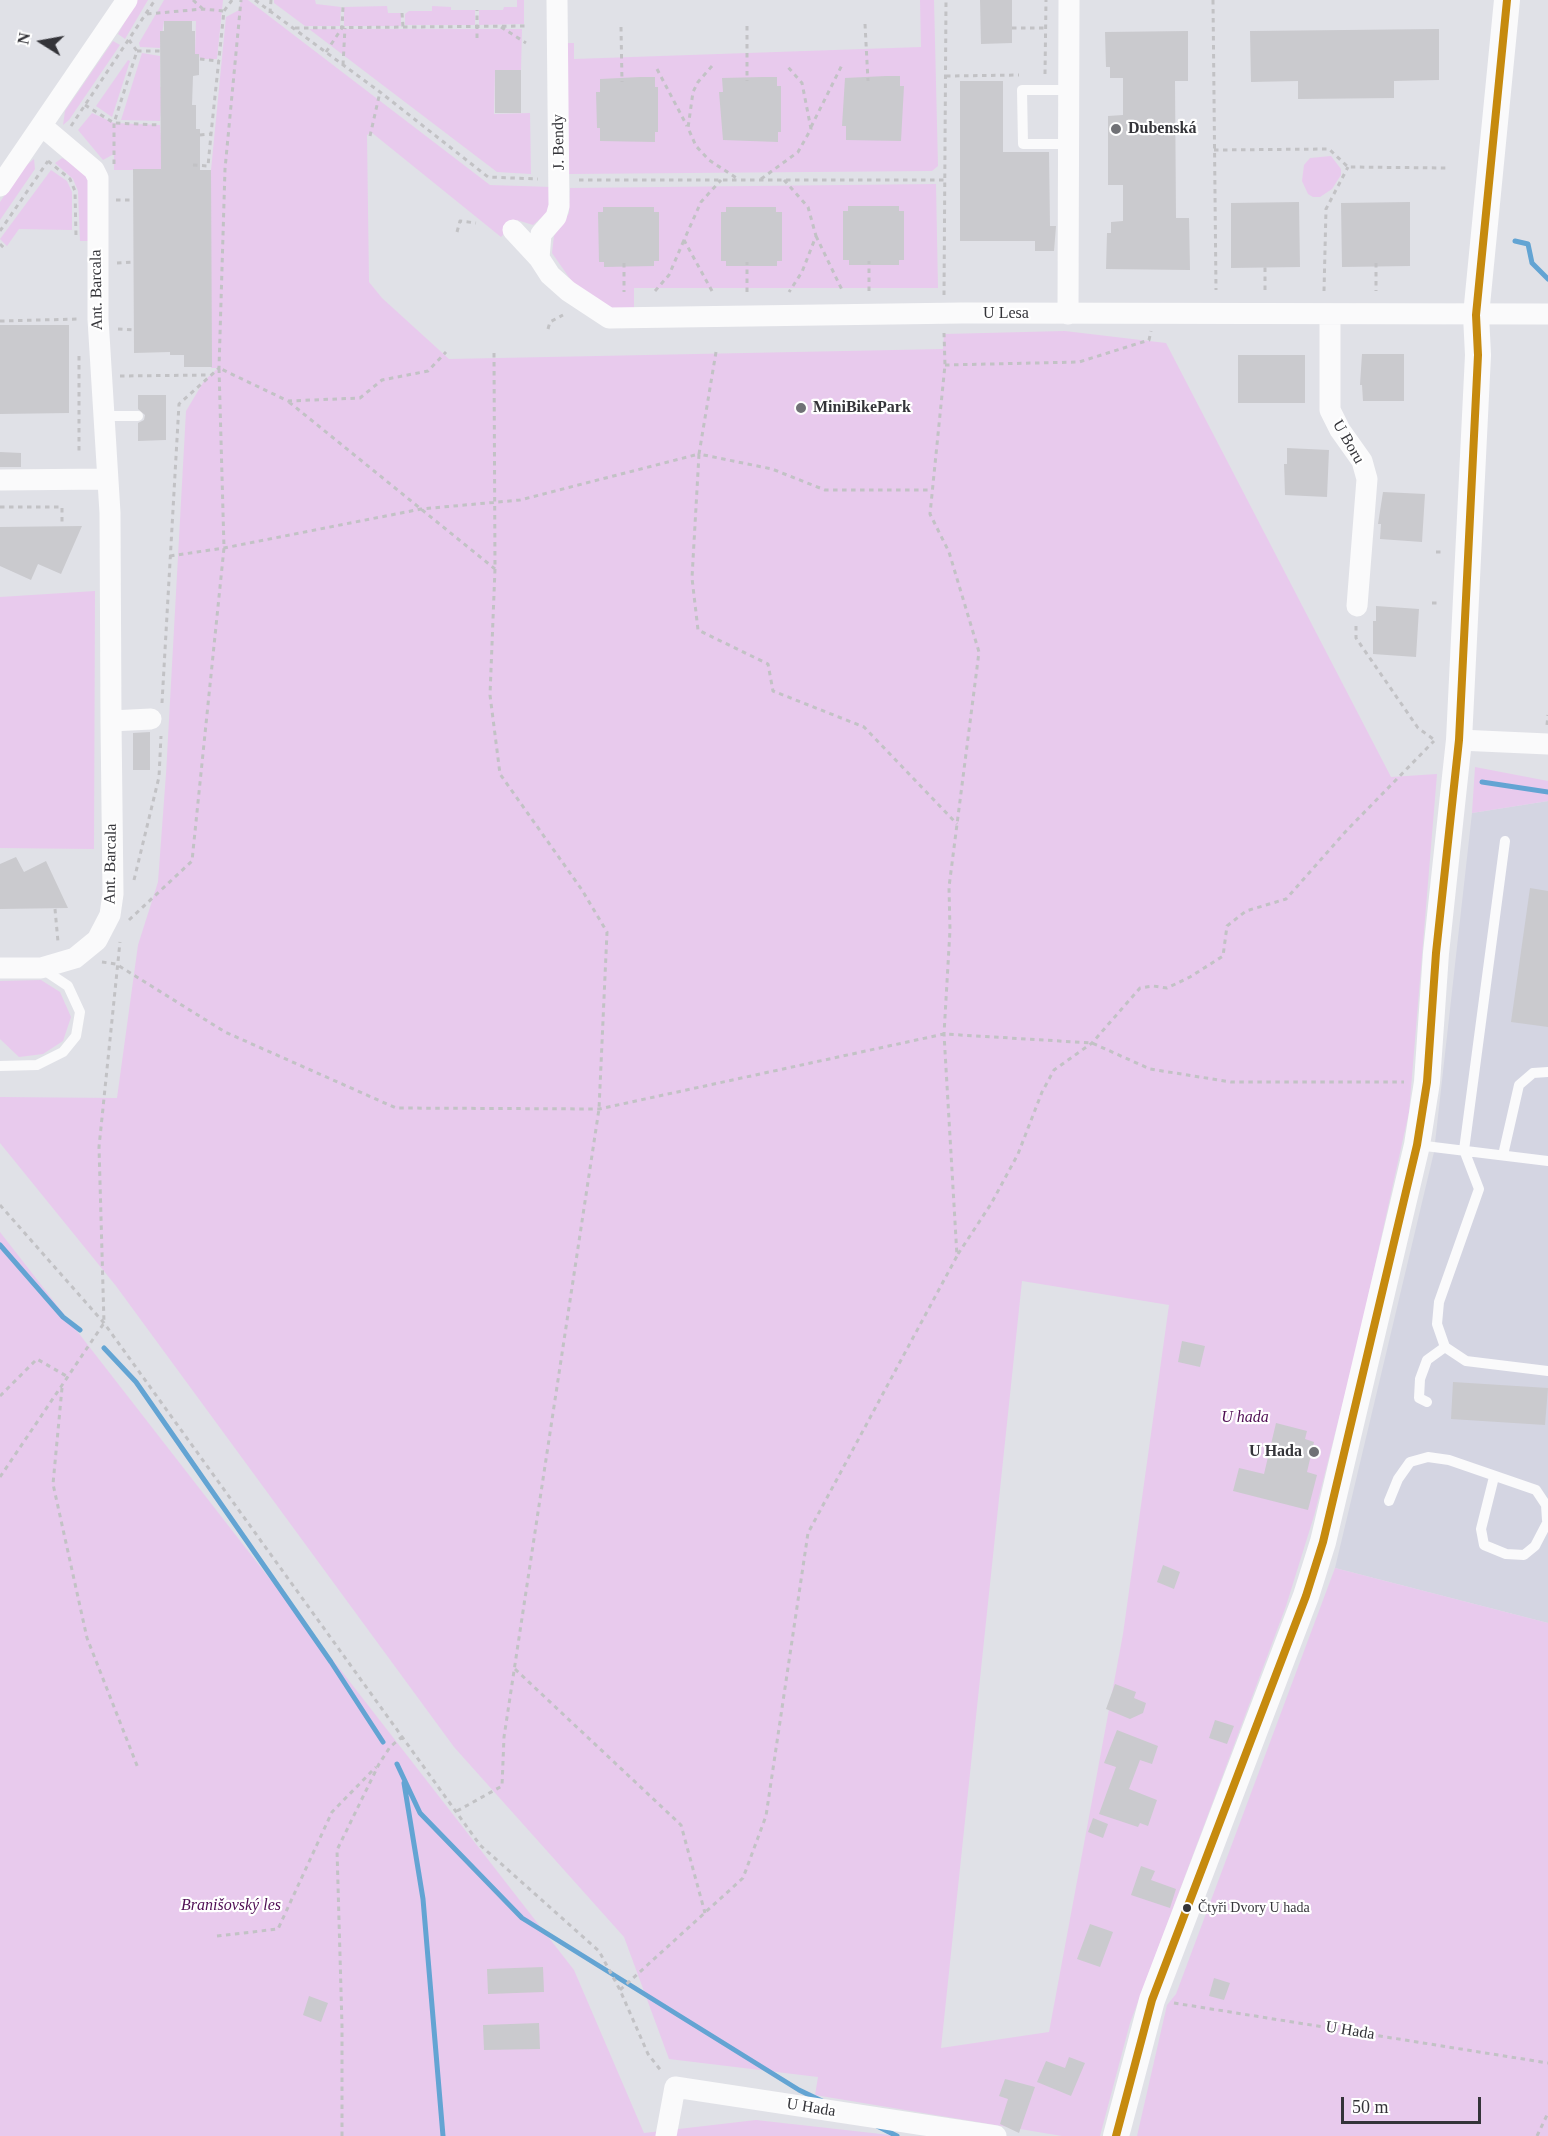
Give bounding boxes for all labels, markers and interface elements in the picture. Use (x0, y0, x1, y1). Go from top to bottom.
north arrow (12, 12, 72, 72)
text: N (14, 31, 33, 46)
street label: J. Bendy (549, 114, 569, 170)
place label: Dubenská (1128, 119, 1196, 139)
marker: Dubenská (1109, 122, 1123, 136)
street label: Ant. Barcala (87, 249, 107, 331)
street label: U Lesa (983, 304, 1029, 324)
place label: MiniBikePark (813, 398, 911, 418)
marker: MiniBikePark (794, 401, 808, 415)
street label: U Boru (1328, 417, 1368, 467)
street label: Ant. Barcala (101, 823, 121, 905)
park label: U hada (1221, 1408, 1269, 1428)
place label: U Hada (1249, 1442, 1302, 1462)
marker: U Hada (1307, 1445, 1321, 1459)
park label: Branišovský les (181, 1896, 281, 1916)
place label: Čtyři Dvory U hada (1198, 1900, 1310, 1916)
marker: Čtyři Dvory U hada (1181, 1902, 1193, 1914)
street label: U Hada (1324, 2018, 1376, 2044)
scale bar (1344, 2085, 1484, 2123)
street label: U Hada (785, 2095, 837, 2121)
text: 50 m (1352, 2097, 1389, 2117)

